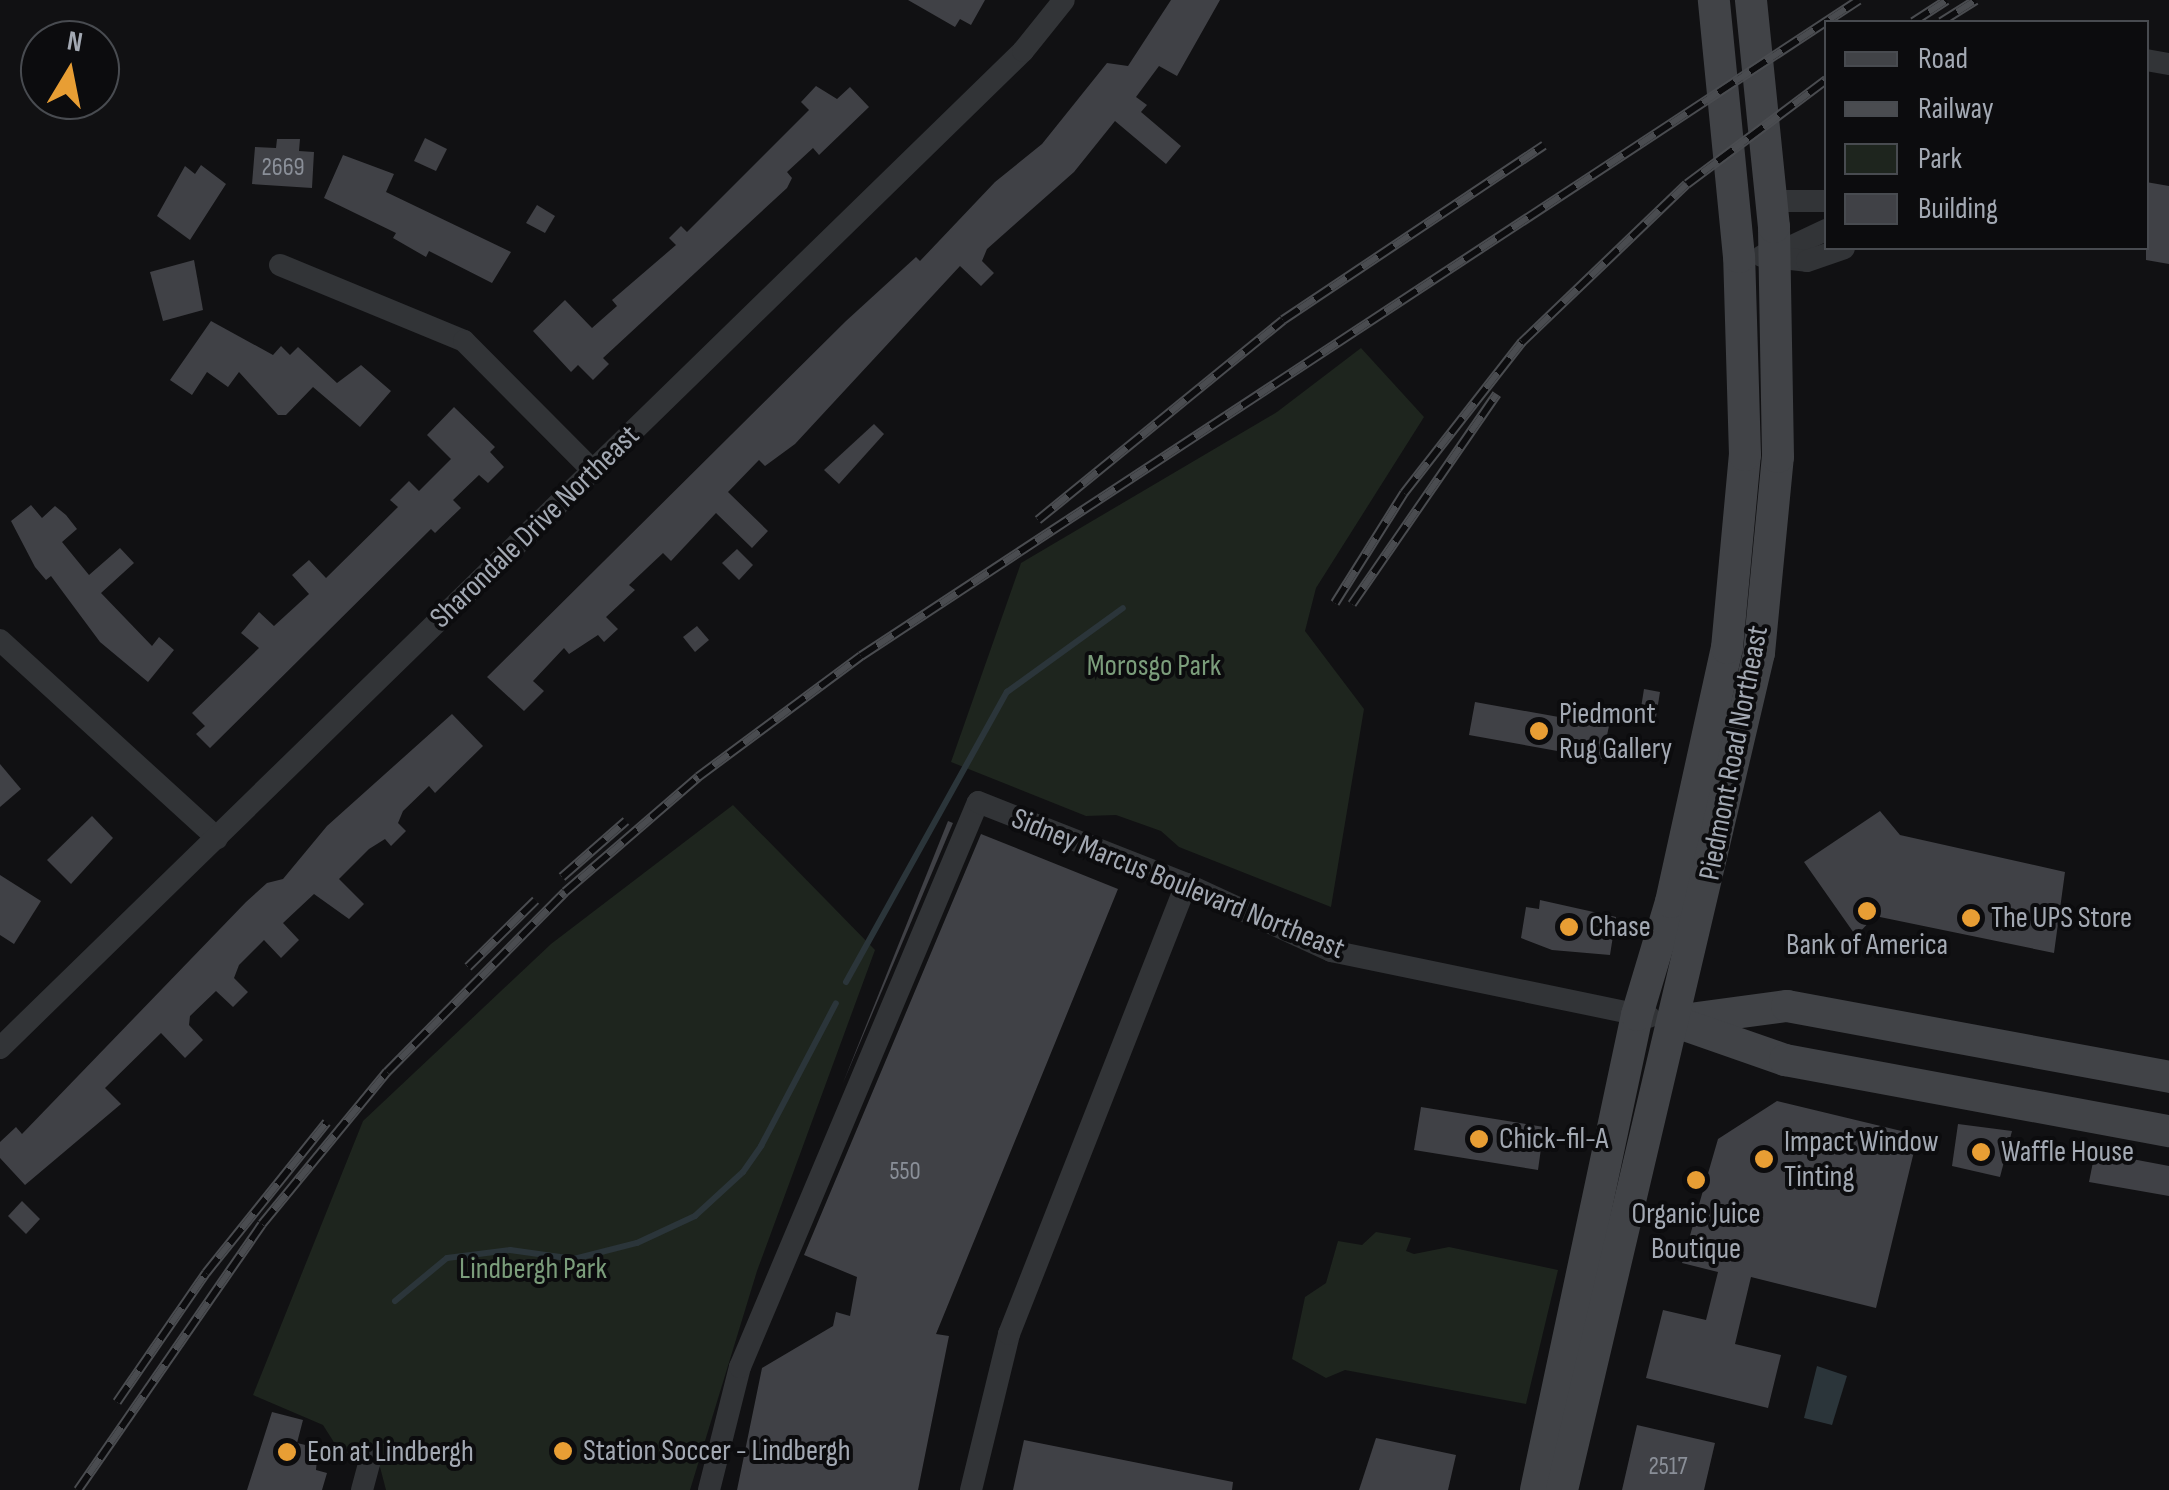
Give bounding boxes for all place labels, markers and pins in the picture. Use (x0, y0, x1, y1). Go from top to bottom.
place label: Piedmont Rug Gallery (1559, 696, 1672, 766)
marker: Piedmont Rug Gallery (1528, 720, 1550, 742)
marker: Bank of America (1856, 900, 1878, 922)
place label: The UPS Store (1991, 900, 2132, 936)
marker: The UPS Store (1960, 907, 1982, 929)
place label: Chase (1589, 909, 1651, 945)
marker: Chase (1558, 916, 1580, 938)
place label: Bank of America (1786, 927, 1948, 963)
place label: Chick-fil-A (1499, 1121, 1608, 1157)
place label: Impact Window Tinting (1784, 1124, 1939, 1194)
marker: Chick-fil-A (1468, 1128, 1490, 1150)
place label: Waffle House (2001, 1134, 2134, 1170)
marker: Waffle House (1970, 1141, 1992, 1163)
marker: Impact Window Tinting (1753, 1148, 1775, 1170)
marker: Organic Juice Boutique (1685, 1169, 1707, 1191)
place label: Organic Juice Boutique (1631, 1196, 1761, 1266)
place label: Station Soccer - Lindbergh (583, 1433, 851, 1469)
place label: Eon at Lindbergh (307, 1434, 474, 1470)
marker: Station Soccer - Lindbergh (552, 1440, 574, 1462)
marker: Eon at Lindbergh (276, 1441, 298, 1463)

